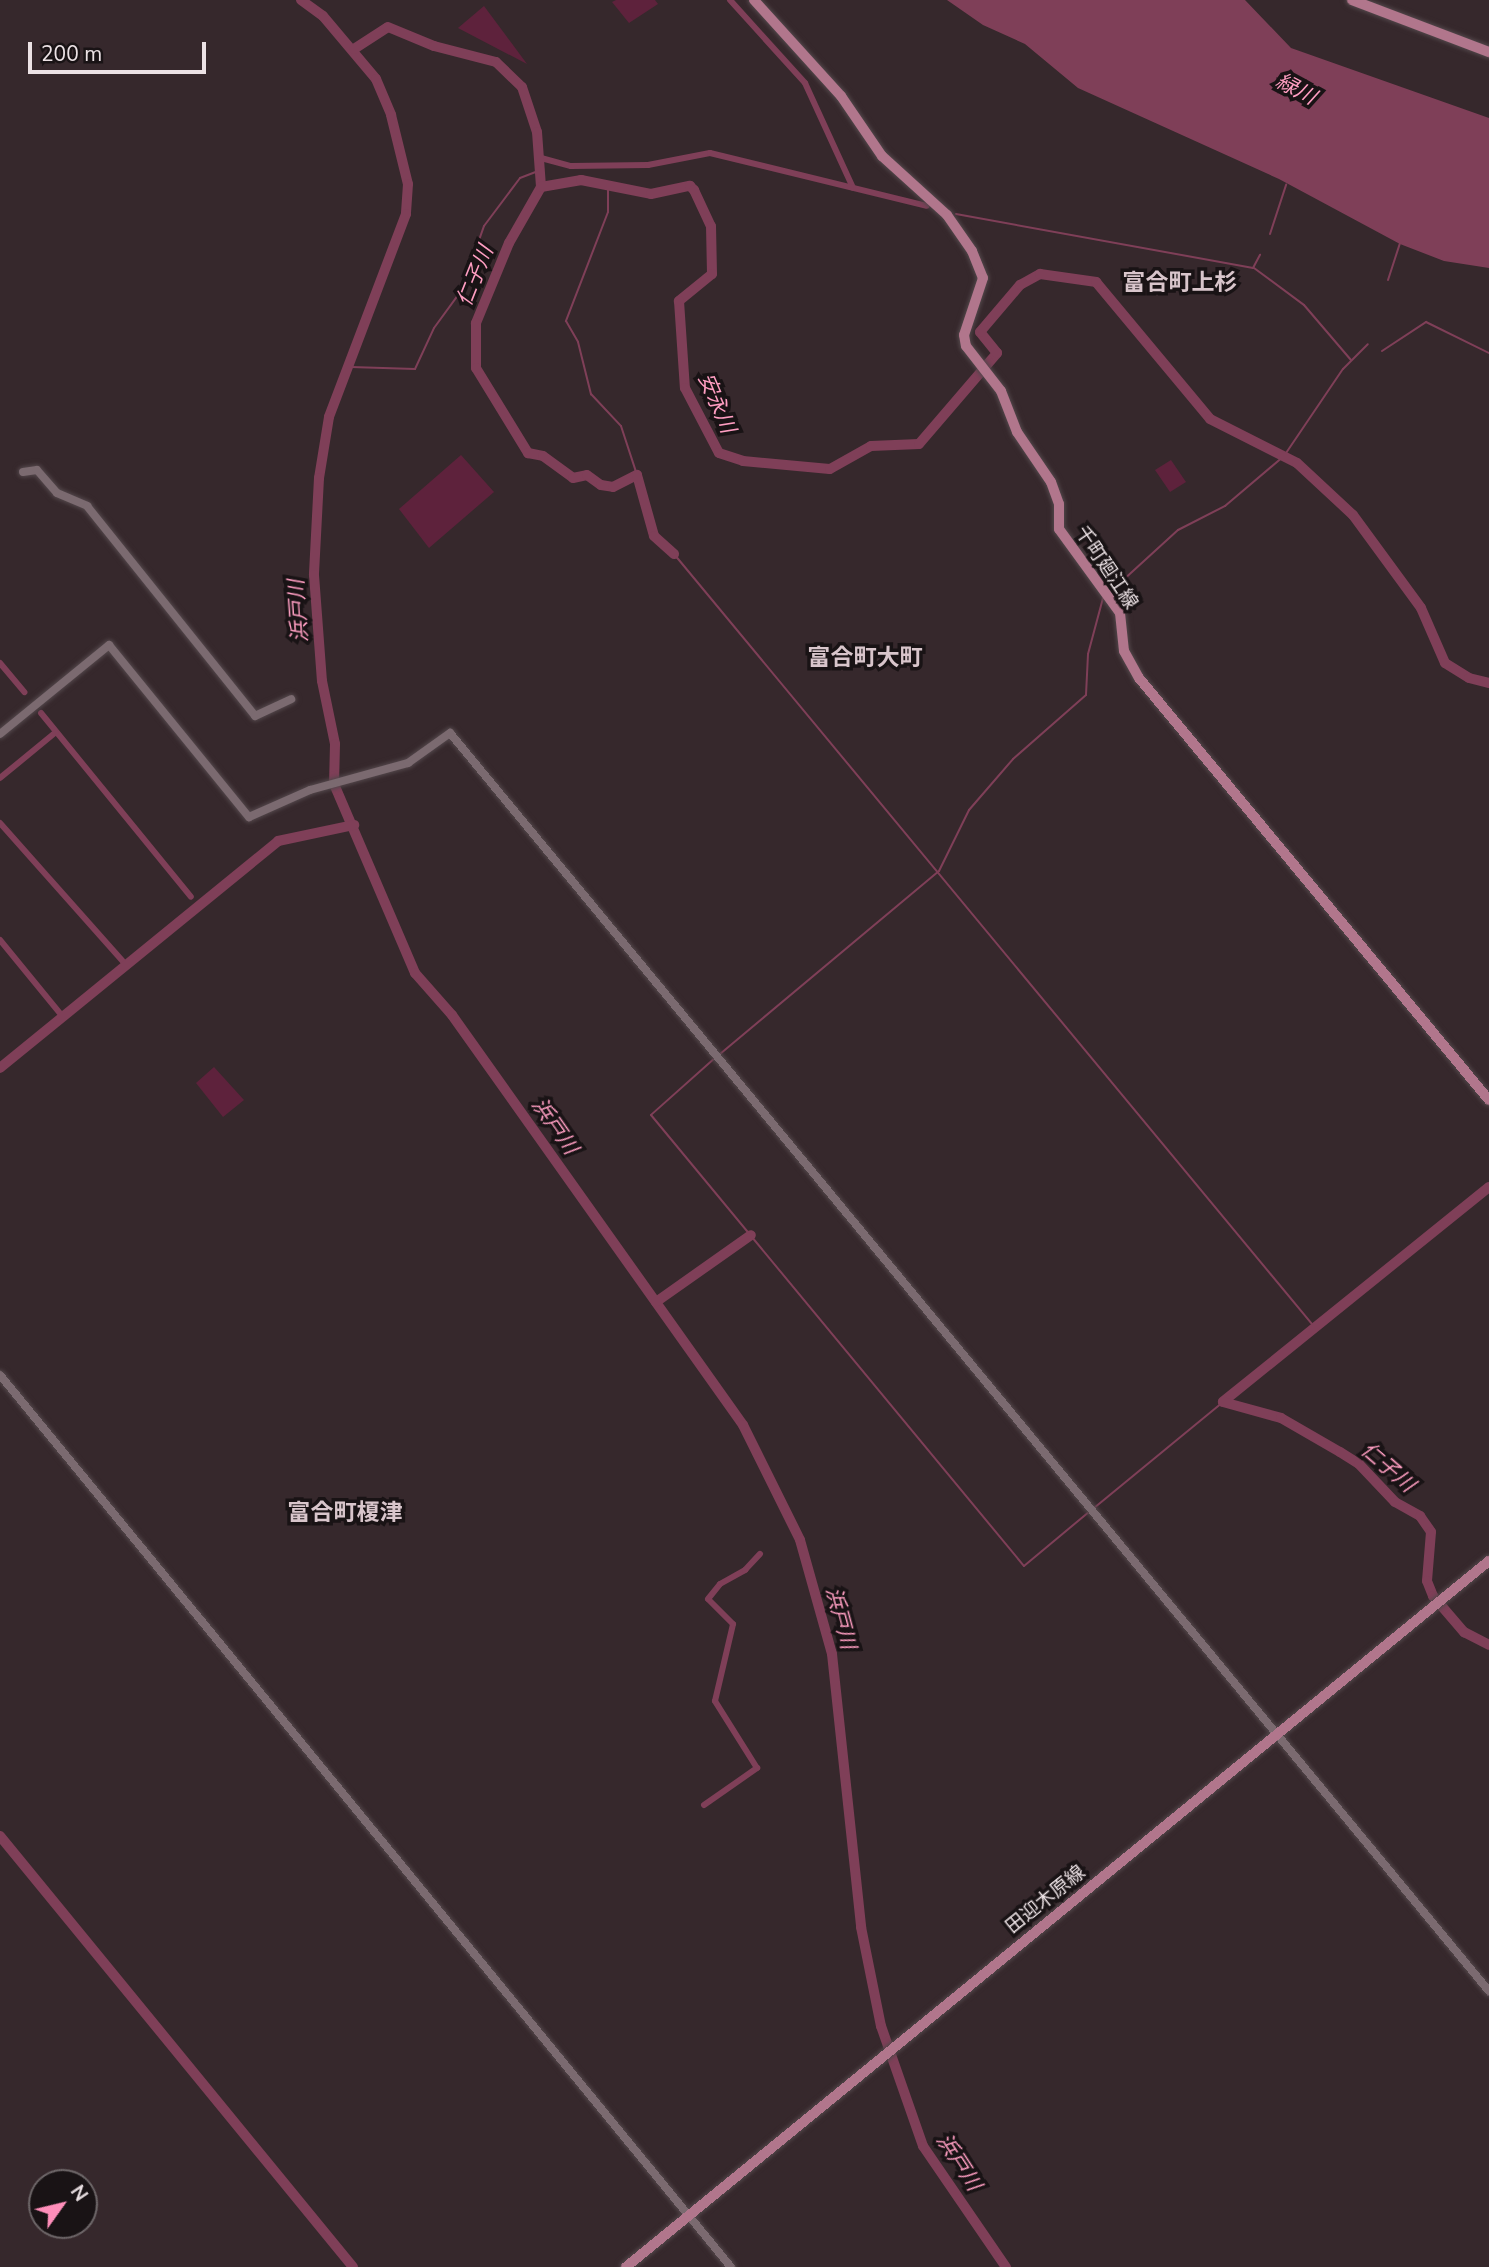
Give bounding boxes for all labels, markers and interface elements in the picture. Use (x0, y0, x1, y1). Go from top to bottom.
scale bar (32, 28, 210, 72)
text: 200 m (41, 40, 102, 68)
water label: 緑川 (1272, 68, 1320, 110)
water label: 仁子川 (452, 242, 498, 310)
district label: 富合町上杉 (1123, 269, 1237, 297)
water label: 安永川 (693, 369, 741, 437)
street label: 千町廻江線 (1070, 522, 1142, 614)
water label: 浜戸川 (283, 579, 313, 643)
district label: 富合町大町 (808, 644, 922, 672)
water label: 浜戸川 (527, 1093, 583, 1159)
water label: 仁子川 (1356, 1437, 1420, 1497)
district label: 富合町榎津 (288, 1499, 402, 1527)
water label: 浜戸川 (821, 1584, 861, 1652)
street label: 田迎木原線 (1002, 1861, 1090, 1939)
water label: 浜戸川 (931, 2129, 987, 2195)
north arrow (28, 2169, 98, 2239)
text: N (64, 2180, 94, 2207)

